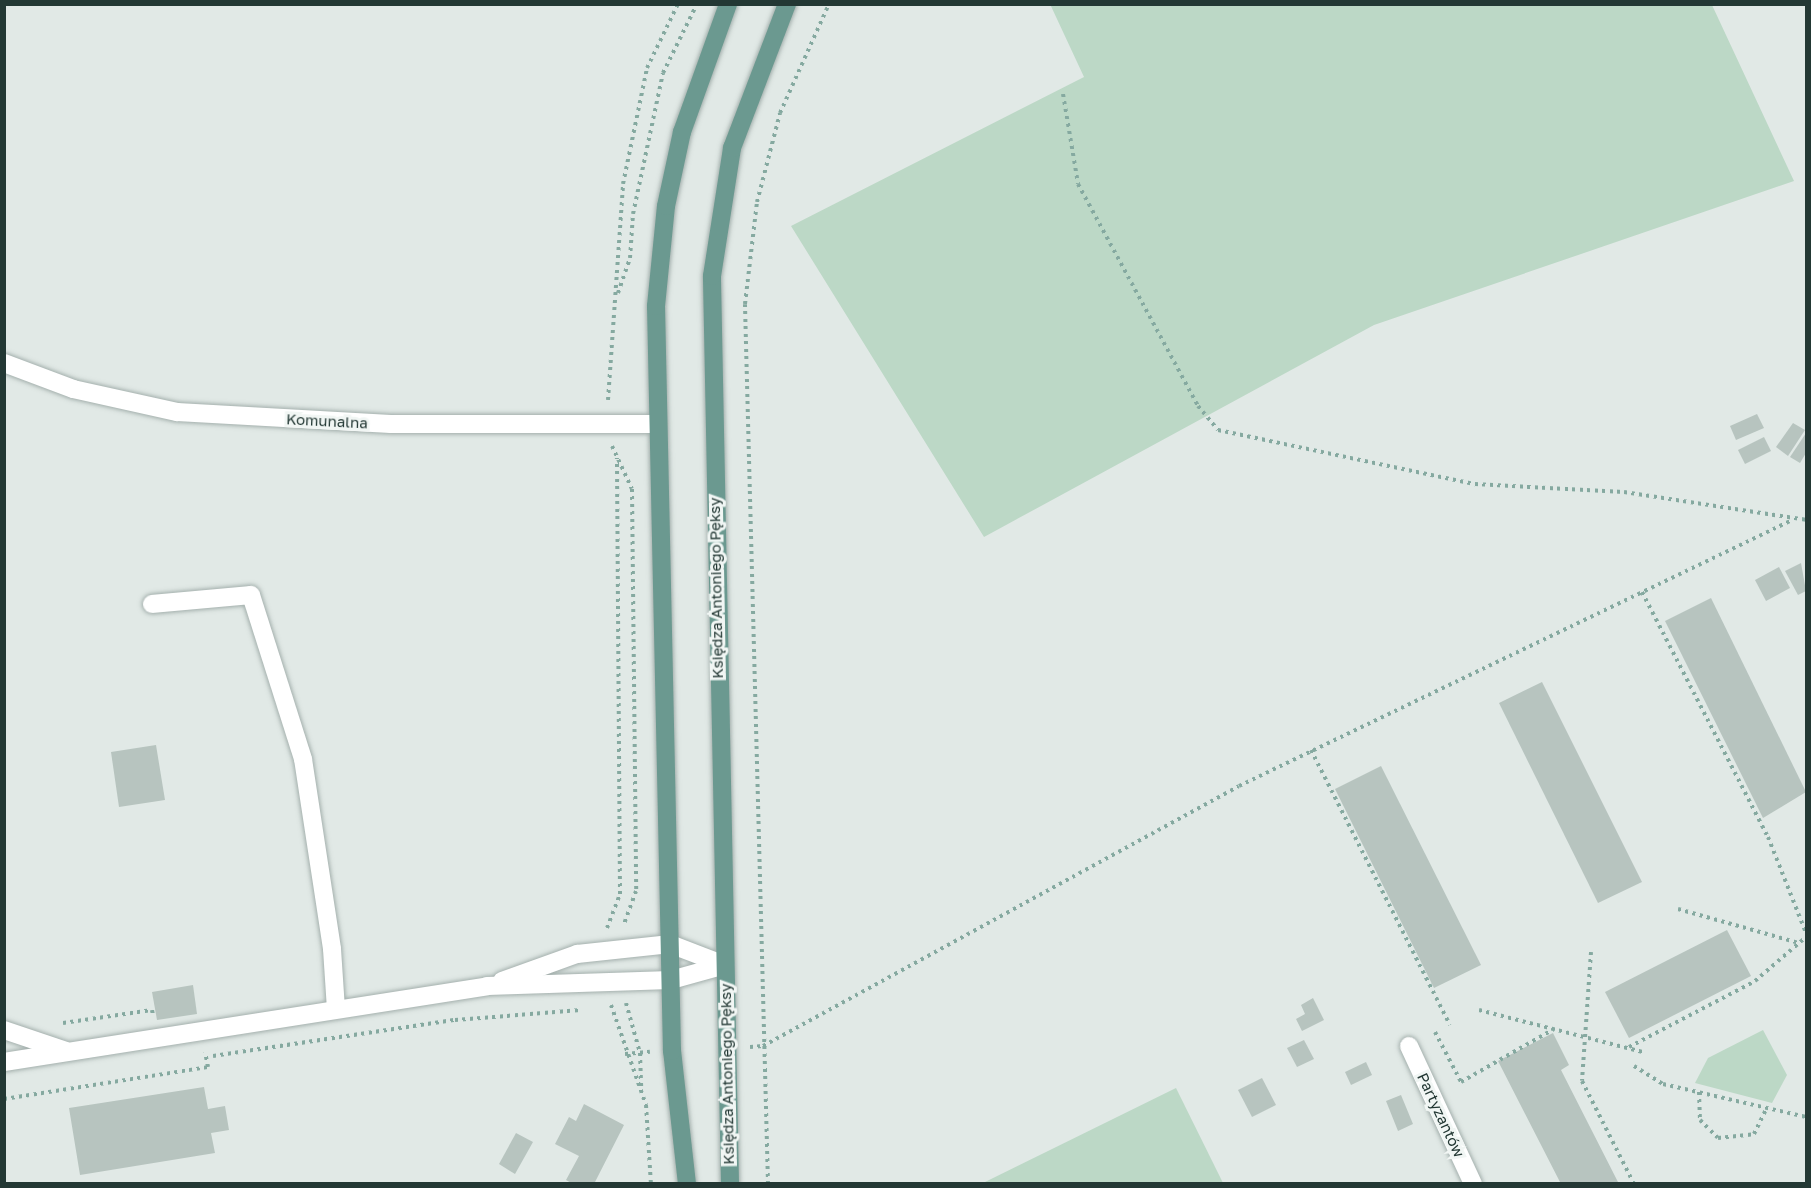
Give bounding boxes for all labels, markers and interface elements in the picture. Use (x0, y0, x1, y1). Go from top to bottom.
street label: Komunalna (286, 410, 368, 432)
street label: Księdza Antoniego Pęksy (705, 497, 727, 679)
street label: Księdza Antoniego Pęksy (716, 983, 738, 1165)
street label: Partyzantów (1414, 1070, 1468, 1160)

